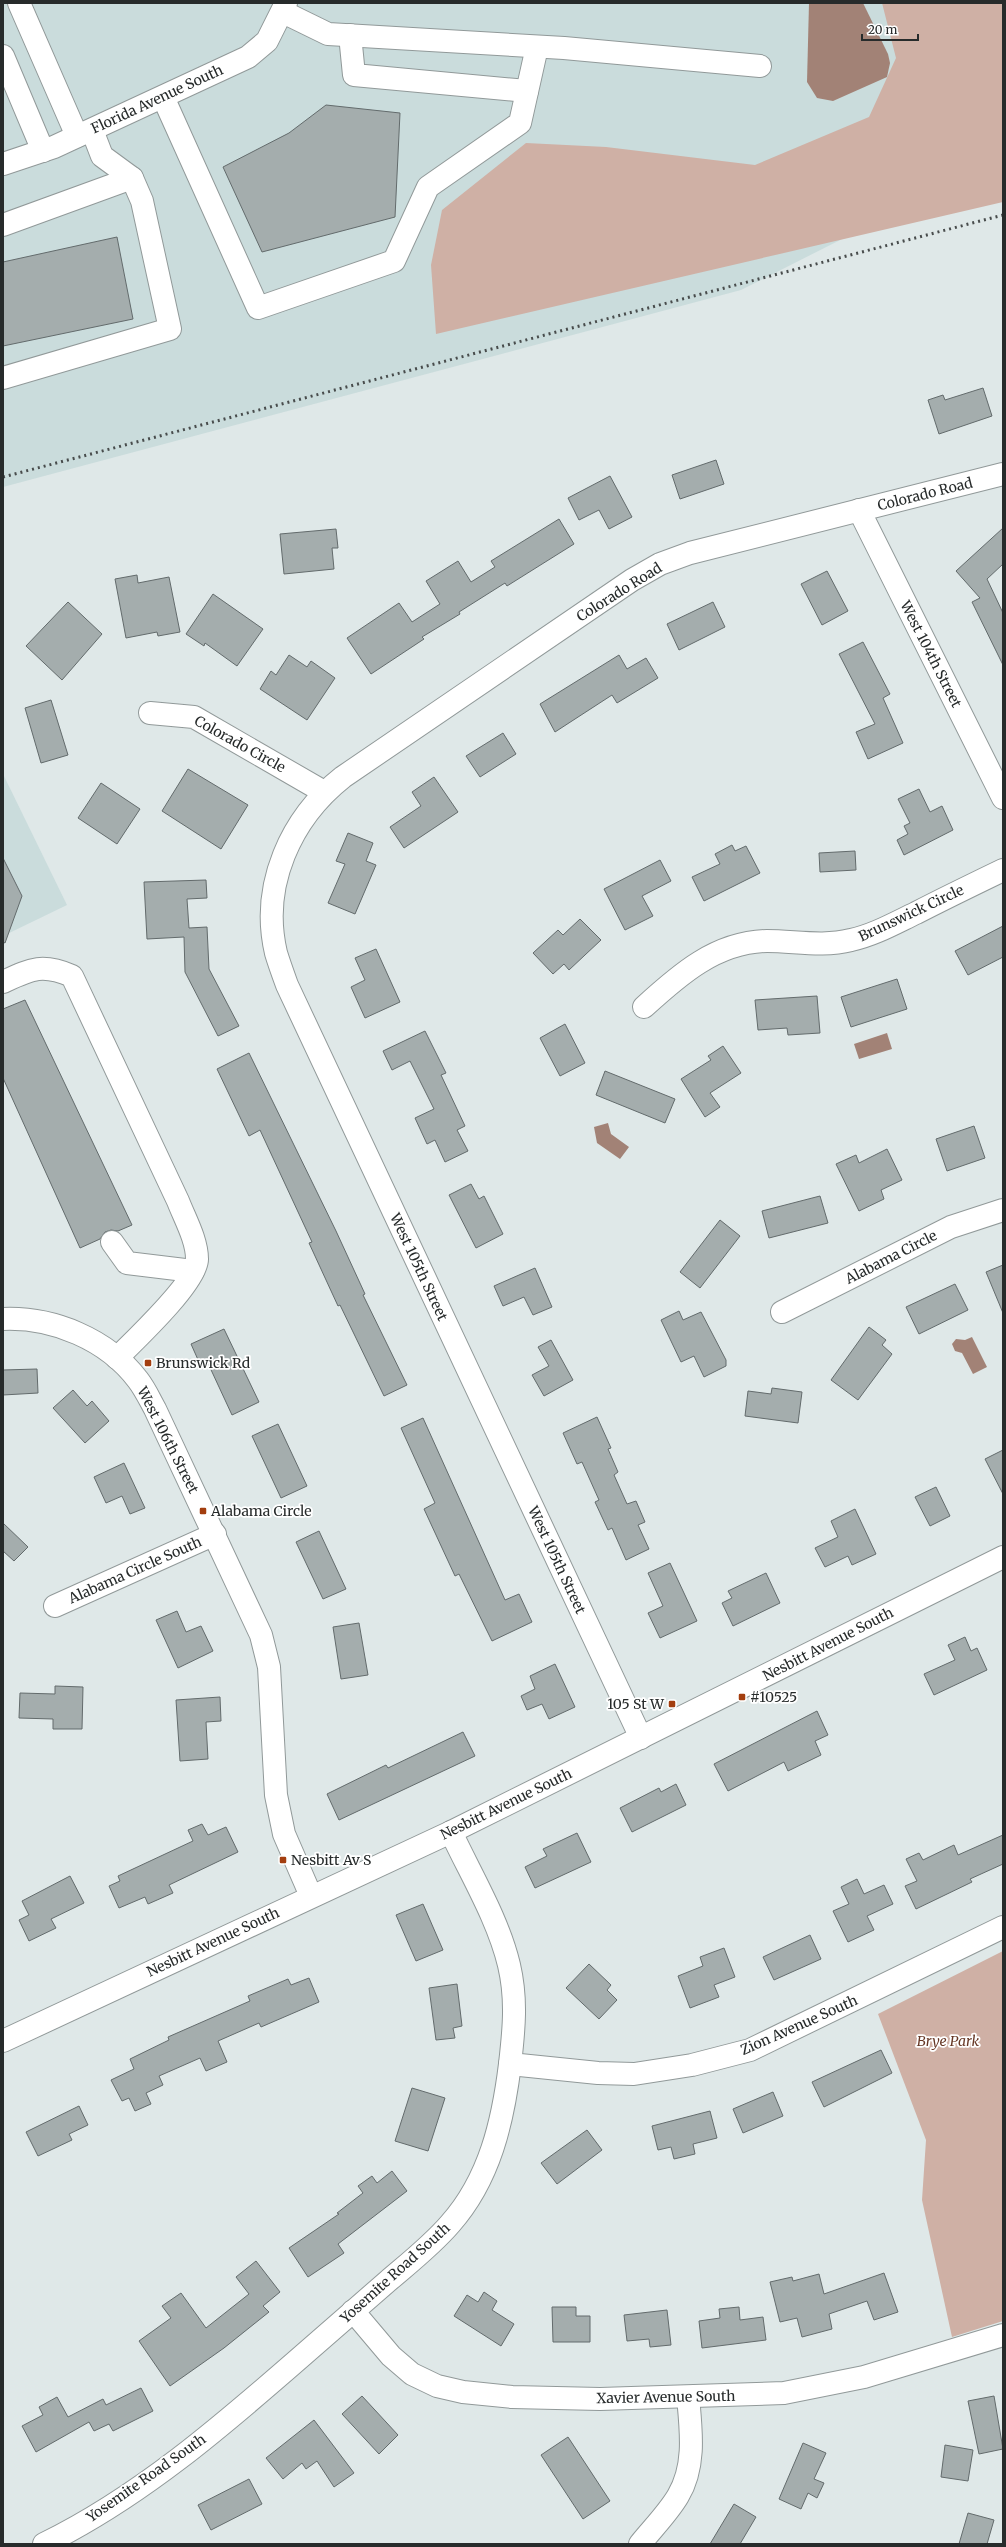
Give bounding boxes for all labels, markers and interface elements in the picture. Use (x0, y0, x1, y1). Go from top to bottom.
scale bar (862, 16, 918, 42)
text: 20 m (868, 22, 897, 37)
street label: Florida Avenue South (88, 61, 226, 137)
street label: Colorado Road (876, 473, 975, 514)
street label: Colorado Road (573, 558, 665, 625)
street label: West 104th Street (896, 597, 966, 711)
street label: Colorado Circle (191, 712, 289, 776)
street label: Brunswick Circle (856, 881, 966, 945)
street label: West 105th Street (386, 1209, 452, 1324)
street label: Alabama Circle (841, 1226, 940, 1288)
place label: Brunswick Rd (156, 1354, 251, 1372)
marker: Brunswick Rd (143, 1358, 153, 1368)
street label: West 106th Street (133, 1383, 203, 1497)
place label: Alabama Circle (210, 1502, 312, 1520)
street label: West 105th Street (524, 1502, 590, 1617)
marker: Alabama Circle (198, 1506, 208, 1516)
street label: Alabama Circle South (65, 1533, 204, 1608)
street label: Nesbitt Avenue South (760, 1603, 896, 1685)
place label: #10525 (750, 1688, 797, 1706)
marker: #10525 (737, 1692, 747, 1702)
place label: 105 St W (607, 1695, 665, 1713)
marker: 105 St W (667, 1699, 677, 1709)
street label: Nesbitt Avenue South (437, 1764, 575, 1844)
place label: Nesbitt Av S (291, 1851, 371, 1869)
marker: Nesbitt Av S (278, 1855, 288, 1865)
street label: Nesbitt Avenue South (144, 1903, 282, 1981)
street label: Zion Avenue South (738, 1991, 860, 2059)
park label: Brye Park (917, 2032, 979, 2050)
street label: Yosemite Road South (336, 2219, 454, 2328)
street label: Xavier Avenue South (596, 2387, 736, 2407)
street label: Yosemite Road South (82, 2430, 209, 2527)

